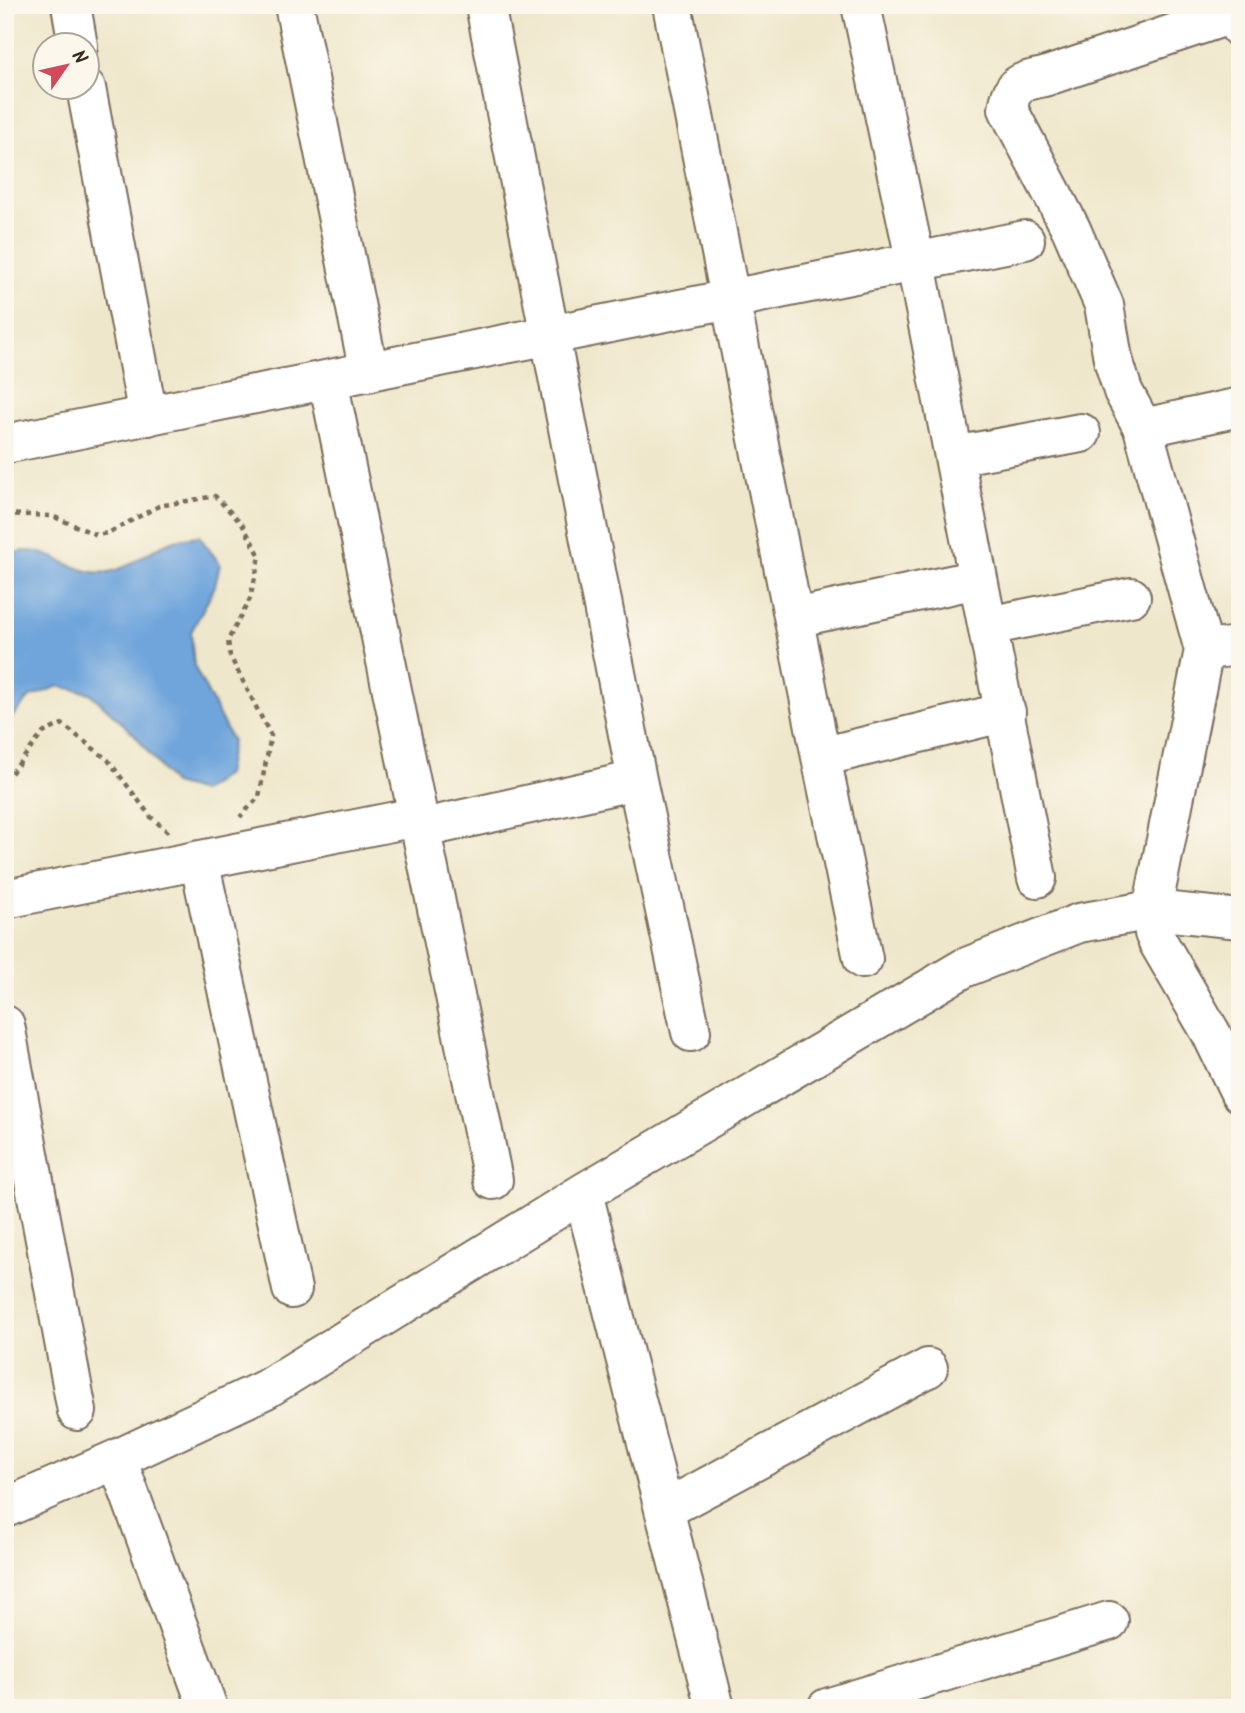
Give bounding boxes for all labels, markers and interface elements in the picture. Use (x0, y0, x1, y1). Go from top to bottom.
north arrow (32, 32, 102, 102)
text: N (63, 44, 94, 71)

